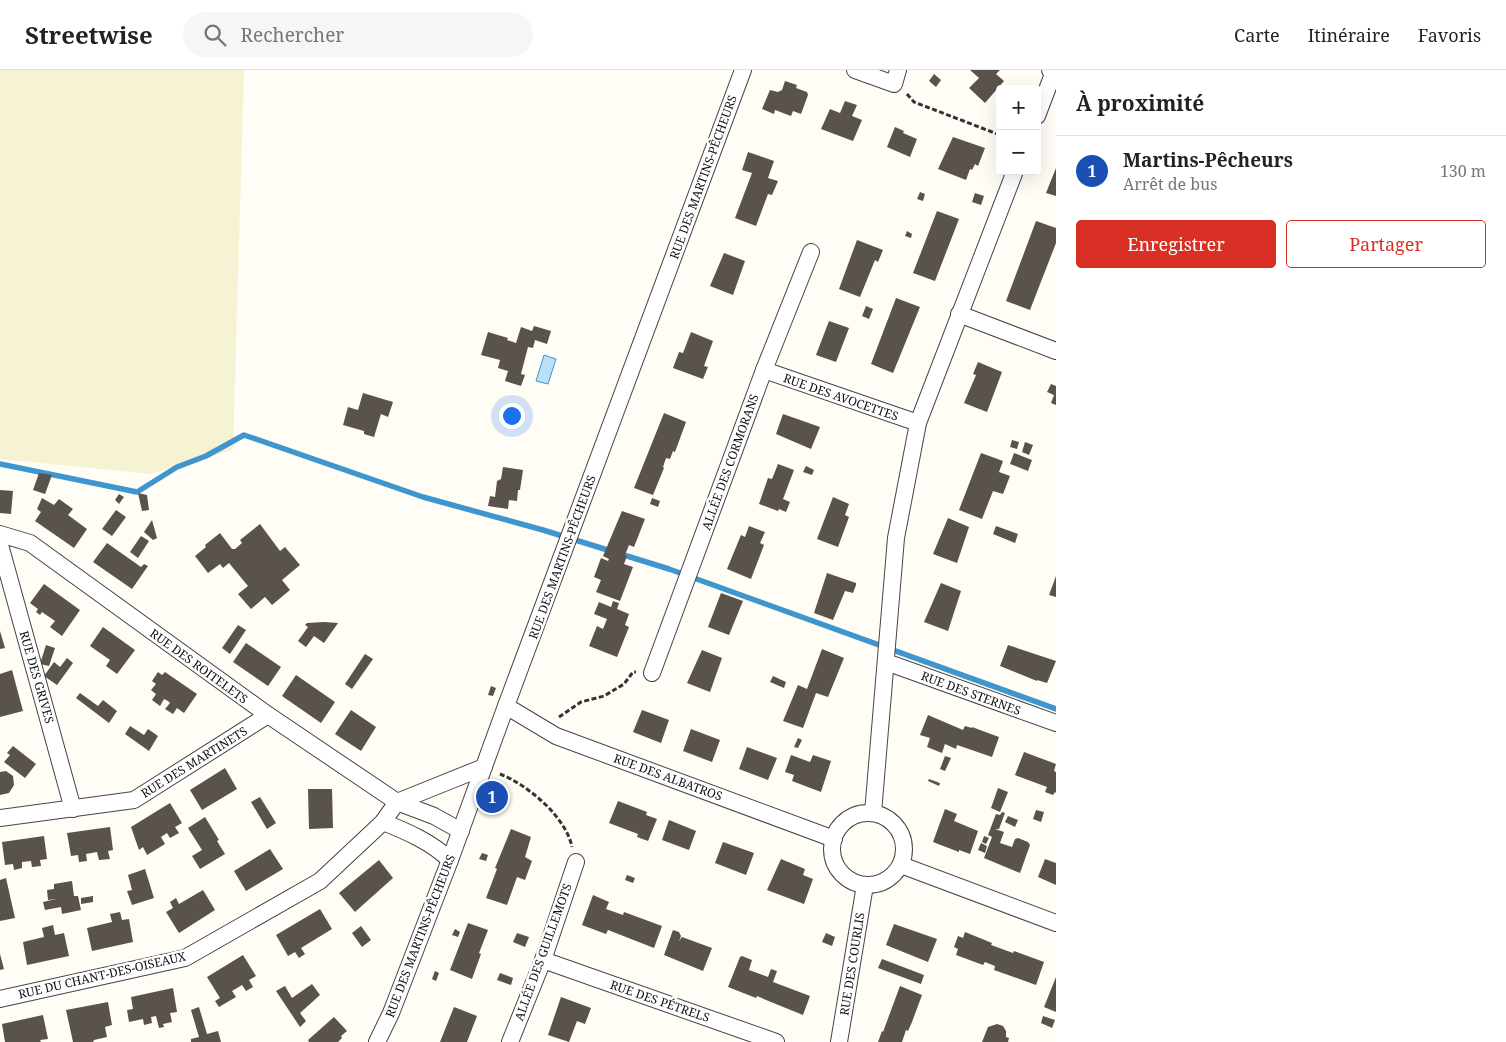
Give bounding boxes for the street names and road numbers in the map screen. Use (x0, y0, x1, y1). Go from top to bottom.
street label: RUE DES MARTINS-PÊCHEURS (665, 93, 741, 261)
street label: RUE DES AVOCETTES (781, 369, 901, 425)
street label: ALLÉE DES CORMORANS (697, 392, 763, 532)
street label: RUE DES MARTINS-PÊCHEURS (524, 473, 600, 641)
street label: RUE DES ROITELETS (147, 625, 251, 707)
street label: RUE DES GRIVES (16, 629, 58, 725)
street label: RUE DES STERNES (919, 667, 1023, 719)
street label: RUE DES MARTINETS (138, 722, 250, 802)
street label: RUE DES ALBATROS (611, 749, 725, 805)
street label: RUE DES MARTINS-PÊCHEURS (381, 852, 459, 1020)
street label: ALLÉE DES GUILLEMOTS (510, 881, 576, 1023)
street label: RUE DES COURLIS (835, 911, 869, 1017)
street label: RUE DU CHANT-DES-OISEAUX (17, 947, 188, 1003)
street label: RUE DES PÉTRELS (608, 976, 712, 1026)

